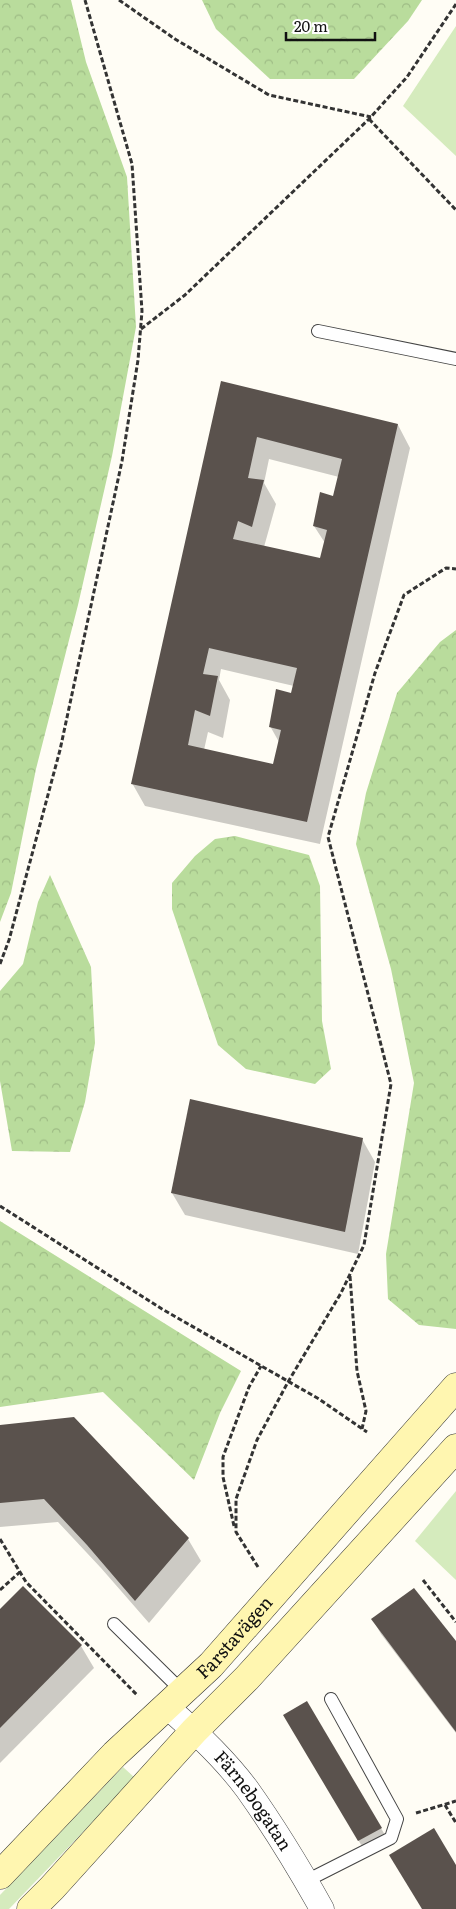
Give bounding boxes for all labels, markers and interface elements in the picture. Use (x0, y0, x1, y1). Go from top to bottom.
scale bar (286, 10, 375, 42)
text: 20 m (294, 14, 328, 37)
street label: Farstavägen (189, 1589, 278, 1684)
street label: Färnebogatan (209, 1744, 300, 1856)

